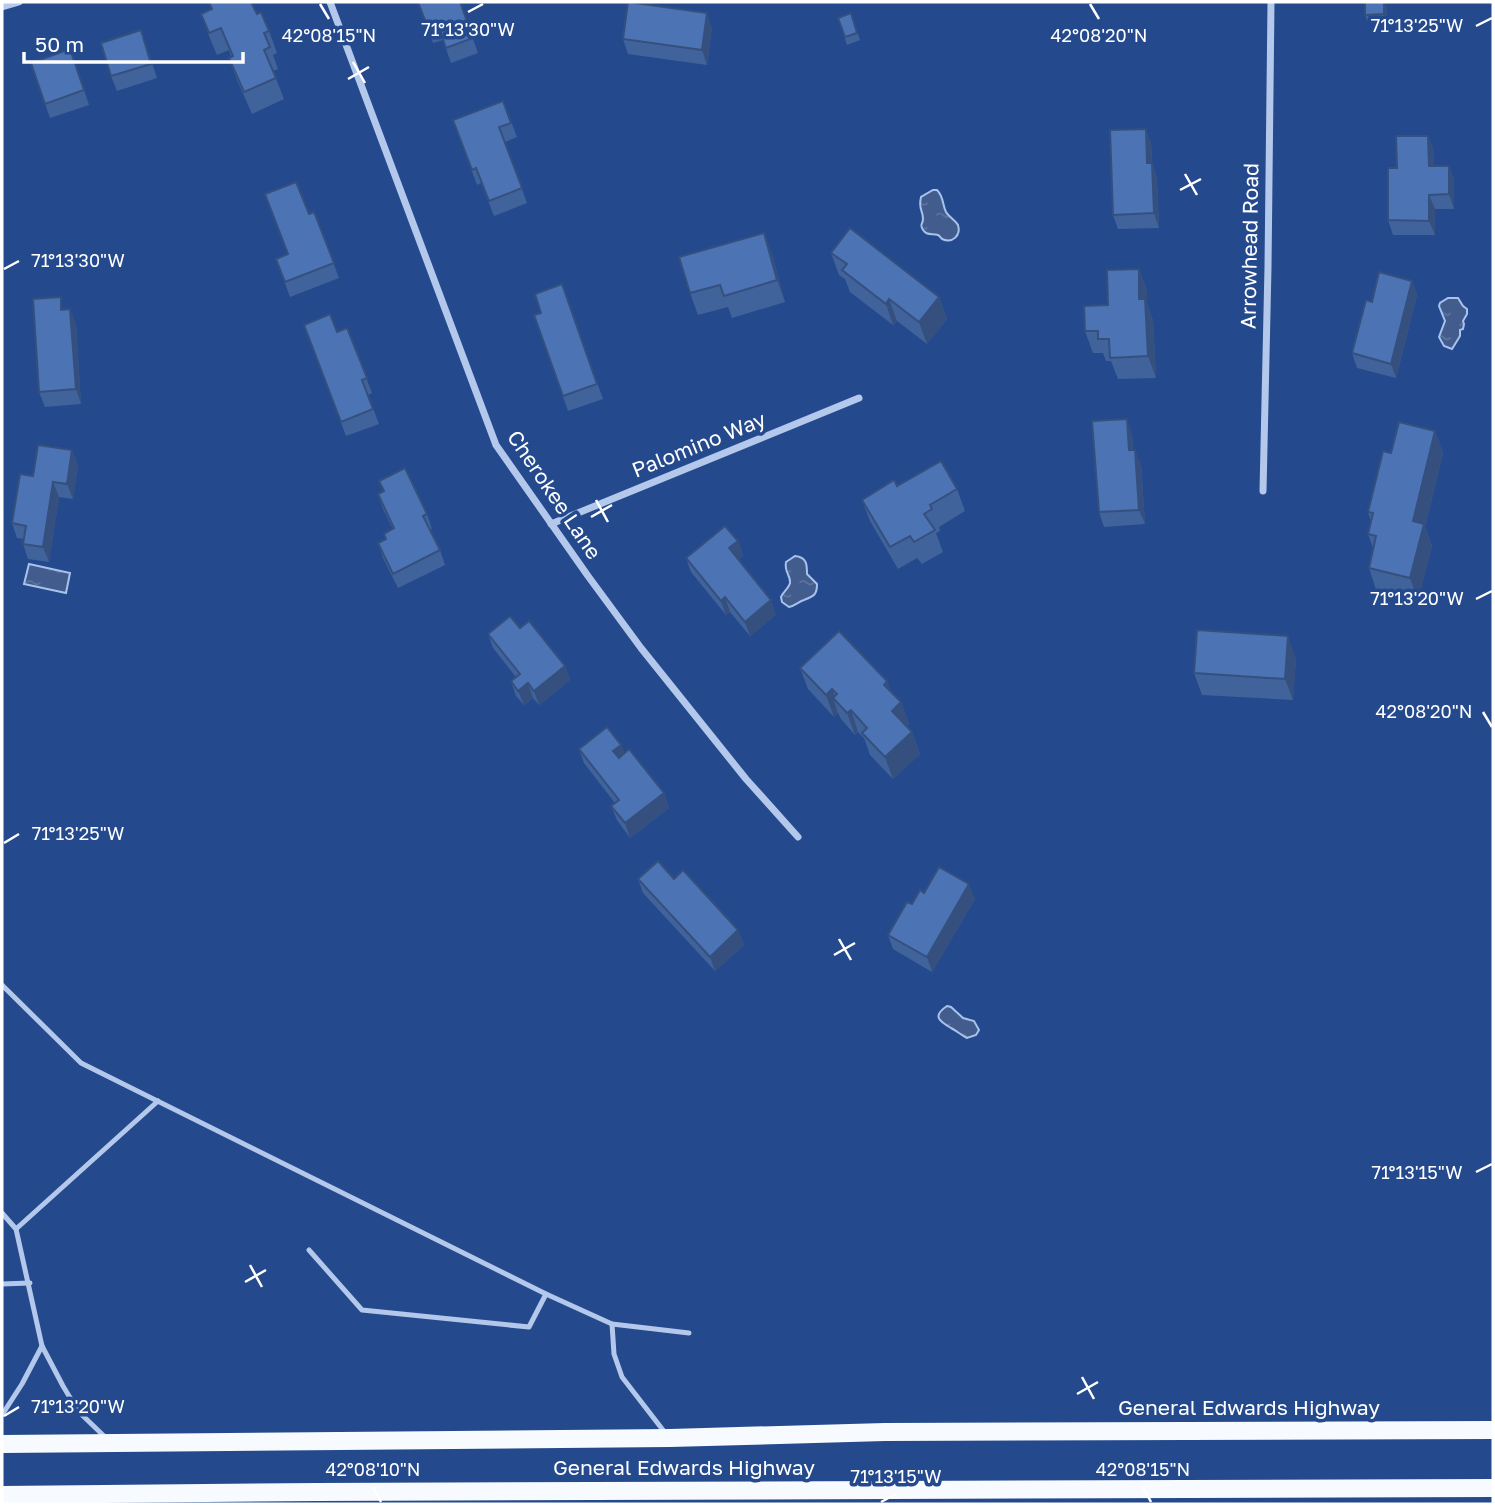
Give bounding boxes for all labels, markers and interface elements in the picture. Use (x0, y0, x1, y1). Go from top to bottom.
text: 71°13'25"W (1371, 14, 1463, 36)
text: 71°13'30"W (421, 18, 515, 40)
scale bar (24, 21, 243, 65)
text: 42°08'15"N (282, 24, 376, 46)
text: 42°08'20"N (1051, 24, 1147, 46)
text: 50 m (35, 31, 84, 57)
street label: Arrowhead Road (1235, 163, 1263, 329)
text: 71°13'30"W (31, 249, 125, 271)
street label: Palomino Way (628, 405, 770, 483)
street label: Cherokee Lane (502, 425, 608, 564)
text: 71°13'20"W (1370, 587, 1464, 609)
text: 42°08'20"N (1376, 700, 1472, 722)
text: 71°13'25"W (32, 822, 124, 844)
text: 71°13'15"W (1372, 1161, 1462, 1183)
street label: General Edwards Highway (1118, 1394, 1380, 1420)
text: 71°13'20"W (31, 1395, 125, 1417)
street label: General Edwards Highway (553, 1454, 815, 1480)
text: 42°08'10"N (325, 1458, 421, 1480)
text: 42°08'15"N (1096, 1458, 1190, 1480)
text: 71°13'15"W (851, 1465, 941, 1487)

